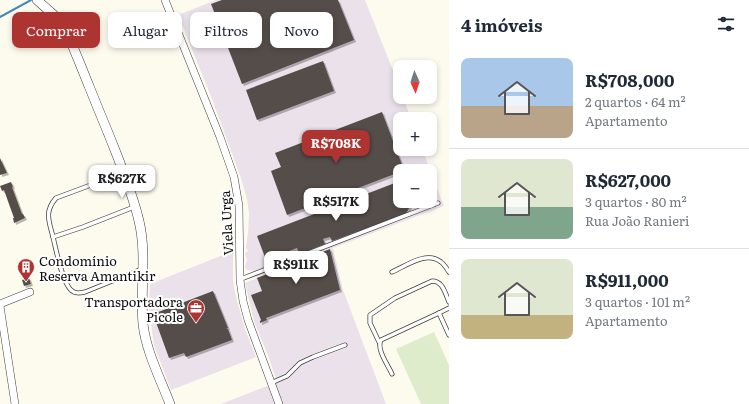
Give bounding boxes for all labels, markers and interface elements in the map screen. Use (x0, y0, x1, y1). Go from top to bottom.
chip: Comprar (12, 12, 100, 48)
chip: Alugar (108, 12, 182, 48)
chip: Filtros (190, 12, 262, 48)
chip: Novo (270, 12, 333, 48)
text: 4 imóveis (461, 12, 543, 37)
icon: filters (715, 13, 737, 35)
north arrow (393, 60, 437, 104)
map controls (393, 60, 437, 208)
text: R$708,000 (585, 67, 674, 92)
icon: home (493, 74, 541, 122)
text: 2 quartos · 64 m² (585, 92, 686, 111)
text: Apartamento (585, 111, 668, 130)
button: + (393, 112, 437, 156)
pin: R$708K (303, 130, 369, 164)
text: R$708K (311, 133, 361, 152)
button: − (393, 164, 437, 208)
pin: R$627K (89, 165, 155, 199)
text: R$627,000 (585, 167, 671, 192)
text: R$627K (97, 168, 147, 187)
icon: home (493, 175, 541, 223)
pin: R$517K (303, 188, 369, 222)
street label: Viela Urga (215, 190, 237, 256)
text: R$517K (313, 191, 359, 210)
text: 3 quartos · 80 m² (585, 192, 687, 211)
text: Rua João Ranieri (585, 211, 689, 230)
place label: Condomínio Reserva Amantikir (39, 251, 156, 285)
pin: R$911K (263, 251, 329, 285)
text: R$911K (273, 254, 319, 273)
building icon: Condomínio Reserva Amantikir (16, 257, 36, 282)
text: R$911,000 (585, 267, 669, 292)
icon: home (493, 275, 541, 323)
place label: Transportadora Picole (84, 292, 183, 326)
text: 3 quartos · 101 m² (585, 292, 690, 311)
office icon: Transportadora Picole (186, 298, 206, 323)
text: Apartamento (585, 311, 668, 330)

